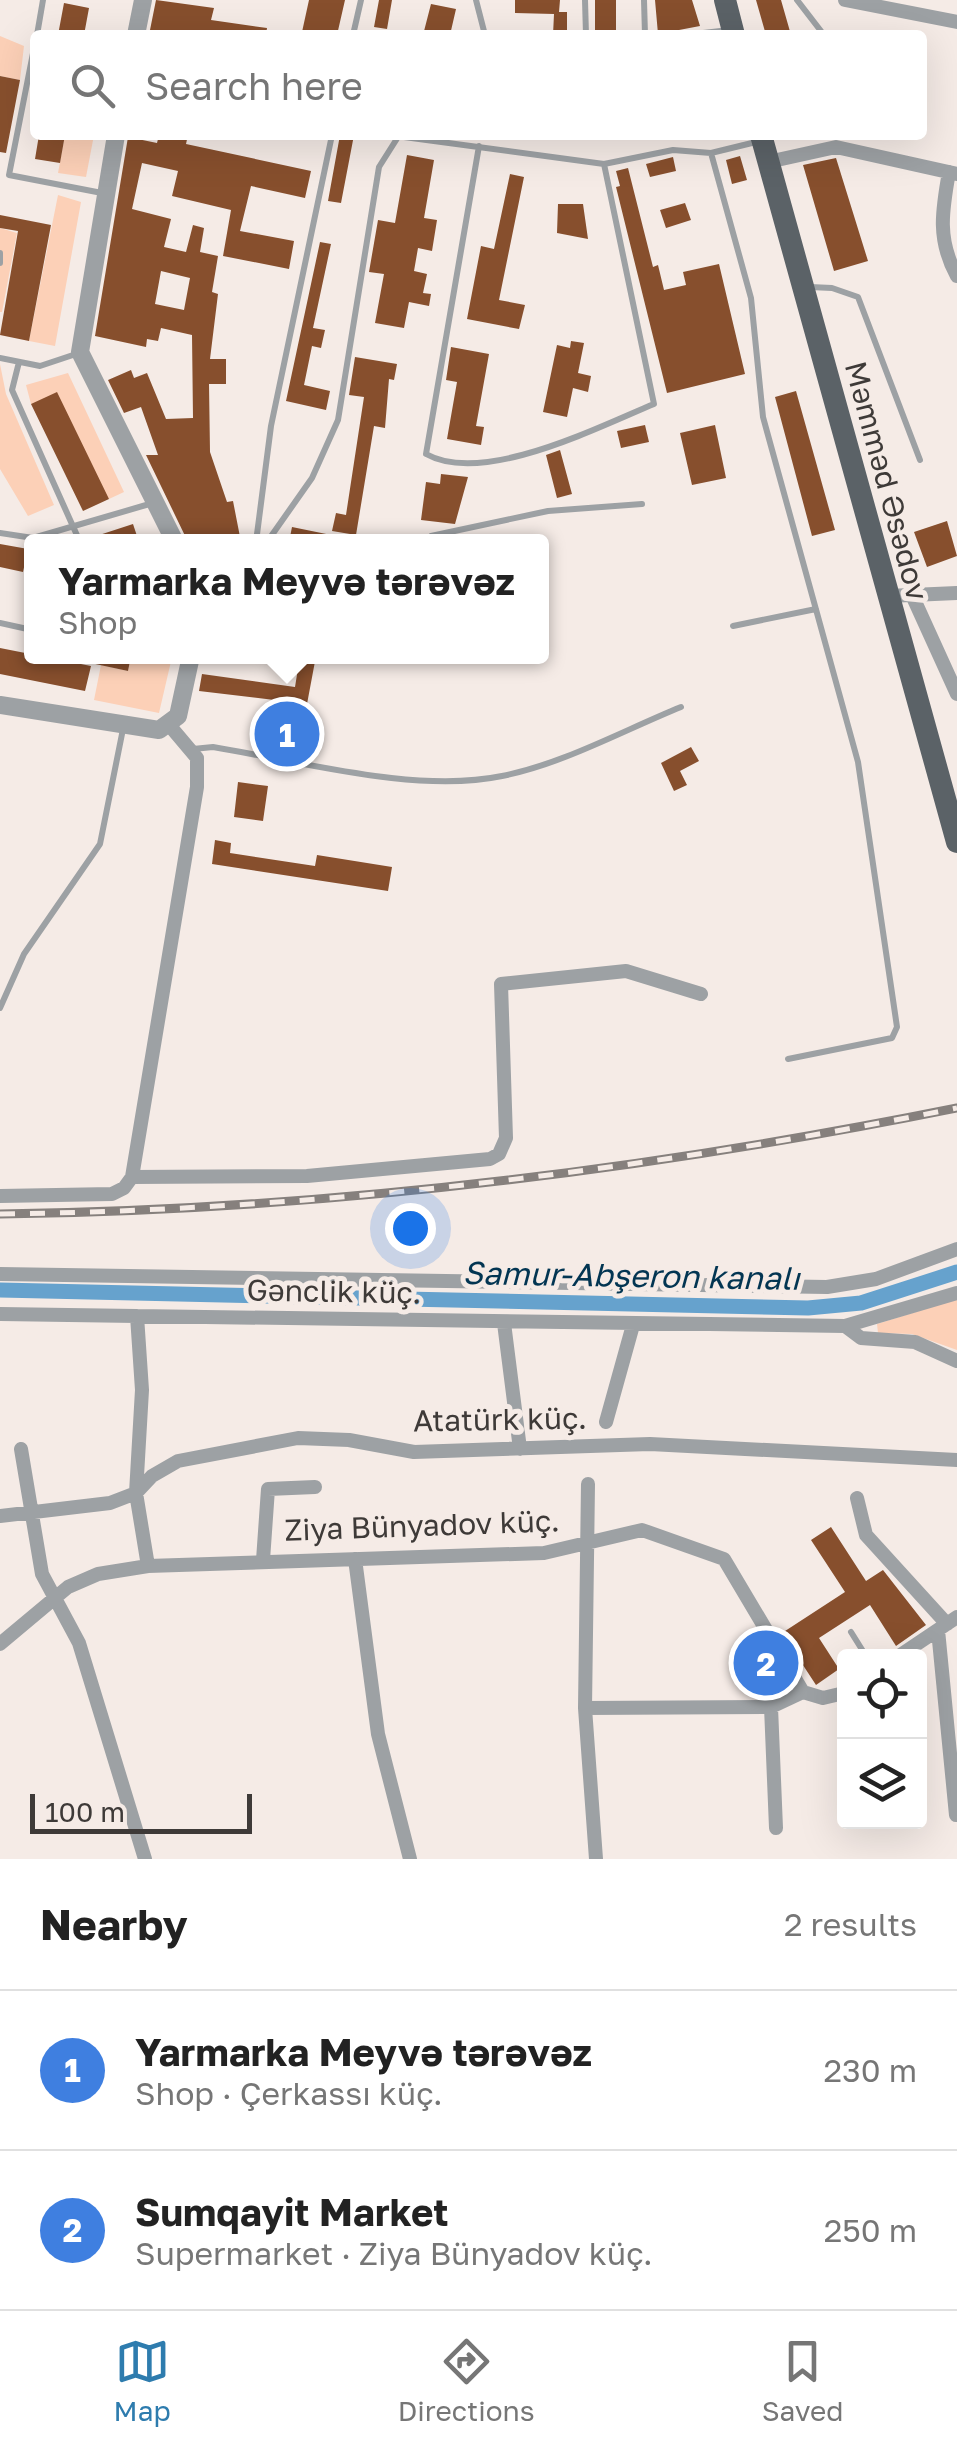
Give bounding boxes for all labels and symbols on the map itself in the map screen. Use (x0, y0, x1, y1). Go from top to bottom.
street label: Məmməd Əsədov (838, 357, 936, 604)
pin: 1 (254, 696, 320, 772)
your location (385, 1203, 436, 1254)
water label: Samur-Abşeron kanalı (462, 1253, 801, 1297)
street label: Gənclik küç. (246, 1271, 422, 1311)
street label: Atatürk küç. (413, 1399, 587, 1439)
street label: Ziya Bünyadov küç. (284, 1502, 560, 1548)
pin: 2 (734, 1626, 798, 1700)
scale bar (30, 1789, 252, 1834)

